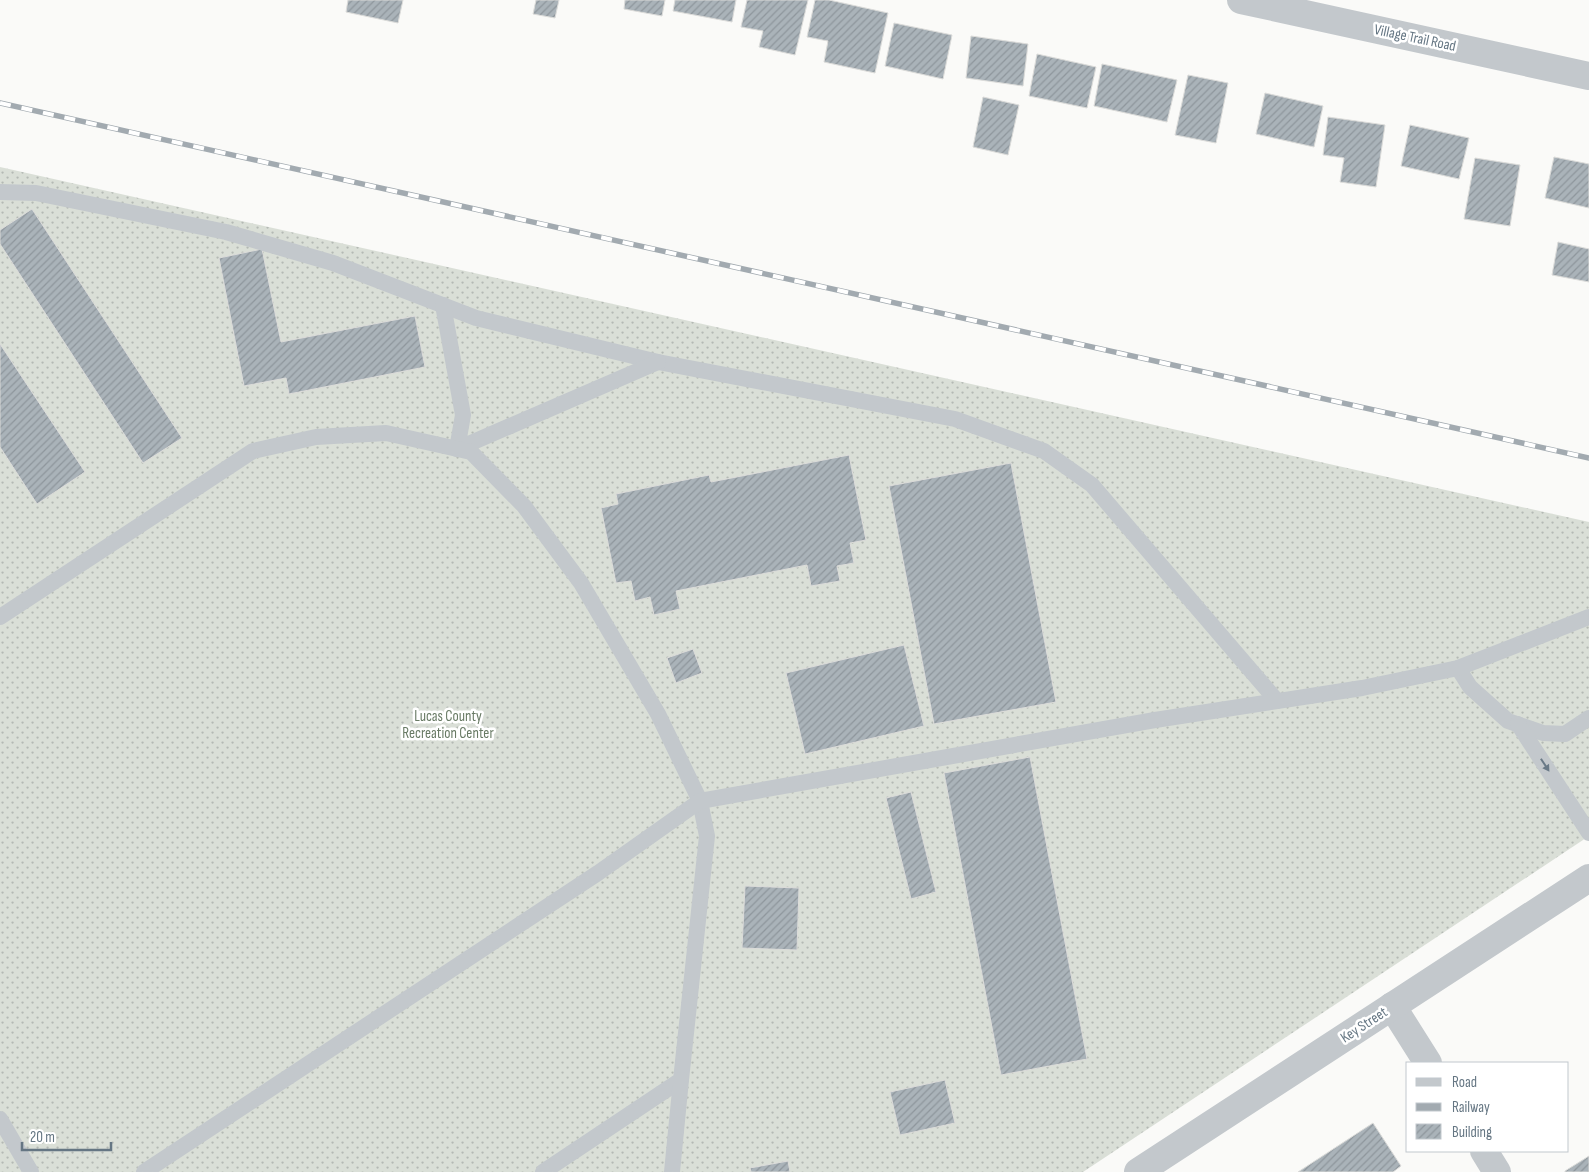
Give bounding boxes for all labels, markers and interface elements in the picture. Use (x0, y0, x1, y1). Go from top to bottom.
street label: Village Trail Road (1372, 20, 1458, 56)
park label: Lucas County Recreation Center (402, 707, 494, 743)
one-way arrow (1540, 759, 1549, 772)
street label: Key Street (1337, 1003, 1391, 1047)
legend (1406, 1062, 1569, 1152)
text: Road (1452, 1073, 1477, 1092)
text: Railway (1452, 1098, 1490, 1117)
scale bar (22, 1120, 111, 1152)
text: Building (1452, 1123, 1492, 1142)
text: 20 m (30, 1128, 55, 1147)

